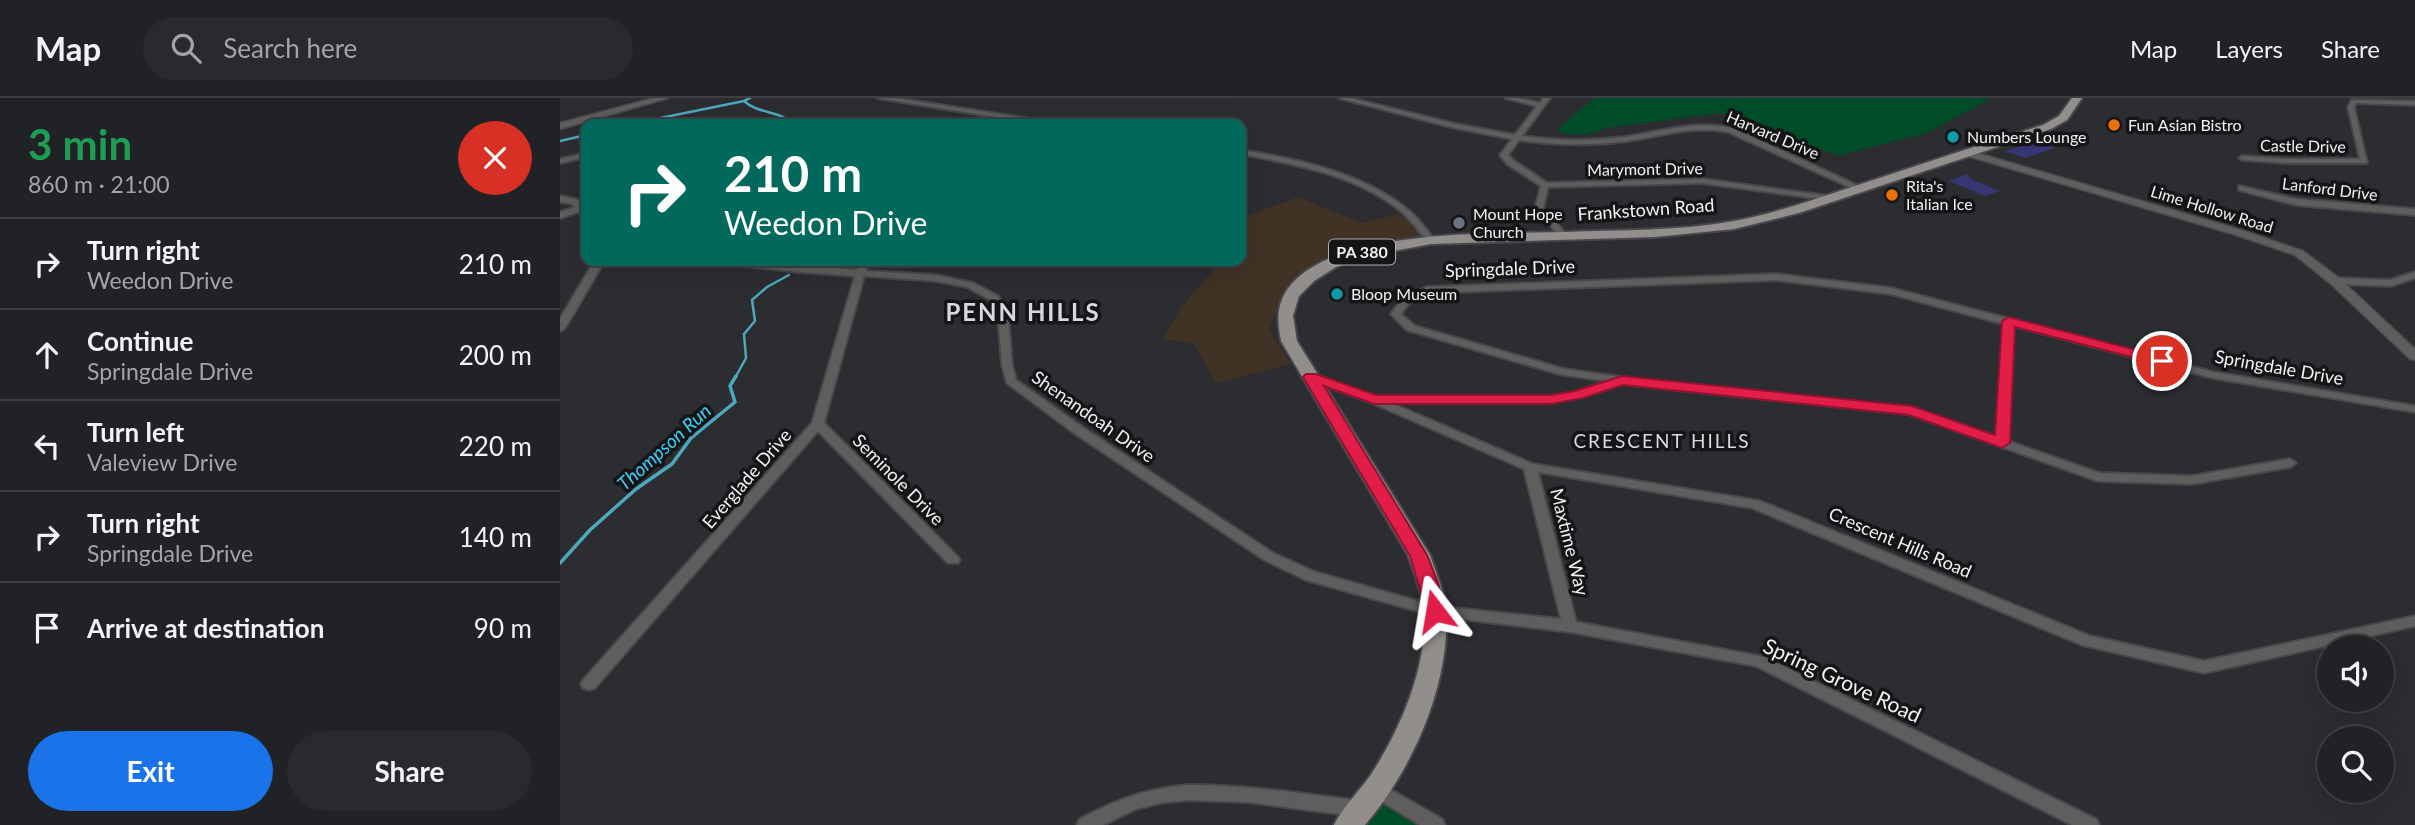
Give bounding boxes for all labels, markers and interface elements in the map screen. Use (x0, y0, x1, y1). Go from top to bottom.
search box (143, 17, 633, 80)
text: Map (35, 28, 101, 68)
icon: search (167, 29, 205, 67)
text: Search here (223, 32, 357, 64)
text: Map (2130, 34, 2177, 63)
text: Layers (2215, 34, 2283, 63)
text: Share (2321, 34, 2380, 63)
street label: Harvard Drive (1724, 107, 1822, 163)
place label: Fun Asian Bistro (2128, 115, 2242, 134)
marker: Fun Asian Bistro (2106, 117, 2122, 133)
text: 3 min (28, 119, 132, 169)
button: close (458, 121, 532, 195)
place label: Numbers Lounge (1967, 127, 2087, 146)
marker: Numbers Lounge (1945, 129, 1961, 145)
street label: Castle Drive (2260, 135, 2346, 156)
text: 210 m (724, 144, 862, 202)
icon: right (609, 147, 700, 238)
street label: Marymont Drive (1587, 158, 1703, 179)
text: 860 m · 21:00 (28, 170, 170, 198)
street label: Lanford Drive (2281, 173, 2379, 204)
place label: Rita's Italian Ice (1906, 176, 1973, 213)
street label: Lime Hollow Road (2149, 181, 2276, 236)
marker: Rita's Italian Ice (1884, 187, 1900, 203)
street label: Frankstown Road (1577, 193, 1715, 225)
text: Weedon Drive (724, 203, 928, 242)
place label: Mount Hope Church (1473, 204, 1563, 241)
marker: Mount Hope Church (1451, 215, 1467, 231)
text: Turn right (87, 234, 200, 266)
road number: PA 380 (1329, 240, 1395, 264)
icon: right (28, 245, 66, 283)
text: 210 m (459, 248, 532, 280)
street label: Springdale Drive (1445, 255, 1575, 281)
text: Weedon Drive (87, 266, 233, 294)
place label: Bloop Museum (1351, 284, 1457, 303)
marker: Bloop Museum (1329, 286, 1345, 302)
district label: PENN HILLS (945, 297, 1101, 326)
text: Continue (87, 325, 193, 357)
pin (2132, 331, 2192, 391)
icon: ahead (28, 336, 66, 374)
text: 200 m (459, 339, 532, 371)
icon: arrive (2143, 342, 2181, 380)
street label: Springdale Drive (2213, 345, 2345, 389)
text: Springdale Drive (87, 357, 253, 385)
street label: Shenandoah Drive (1028, 366, 1159, 467)
water label: Thompson Run (612, 399, 715, 495)
text: Turn left (87, 416, 184, 448)
street label: Everglade Drive (697, 424, 795, 533)
icon: left (28, 427, 66, 465)
street label: Seminole Drive (849, 429, 949, 529)
district label: CRESCENT HILLS (1573, 429, 1751, 452)
text: 220 m (459, 430, 532, 462)
text: Valeview Drive (87, 448, 237, 476)
street label: Maxtime Way (1546, 486, 1594, 598)
street label: Crescent Hills Road (1826, 502, 1975, 582)
text: Turn right (87, 507, 200, 539)
icon: right (28, 518, 66, 556)
text: 140 m (459, 521, 532, 553)
text: Springdale Drive (87, 539, 253, 567)
position arrow (1398, 574, 1472, 648)
icon: arrive (28, 609, 66, 647)
text: Arrive at destination (87, 612, 324, 644)
text: 90 m (474, 612, 532, 644)
street label: Spring Grove Road (1760, 632, 1926, 727)
map controls (2317, 635, 2394, 803)
button: sound (2317, 635, 2394, 712)
button: search (2317, 726, 2394, 803)
button: Exit (28, 731, 273, 811)
button: Share (287, 731, 532, 811)

